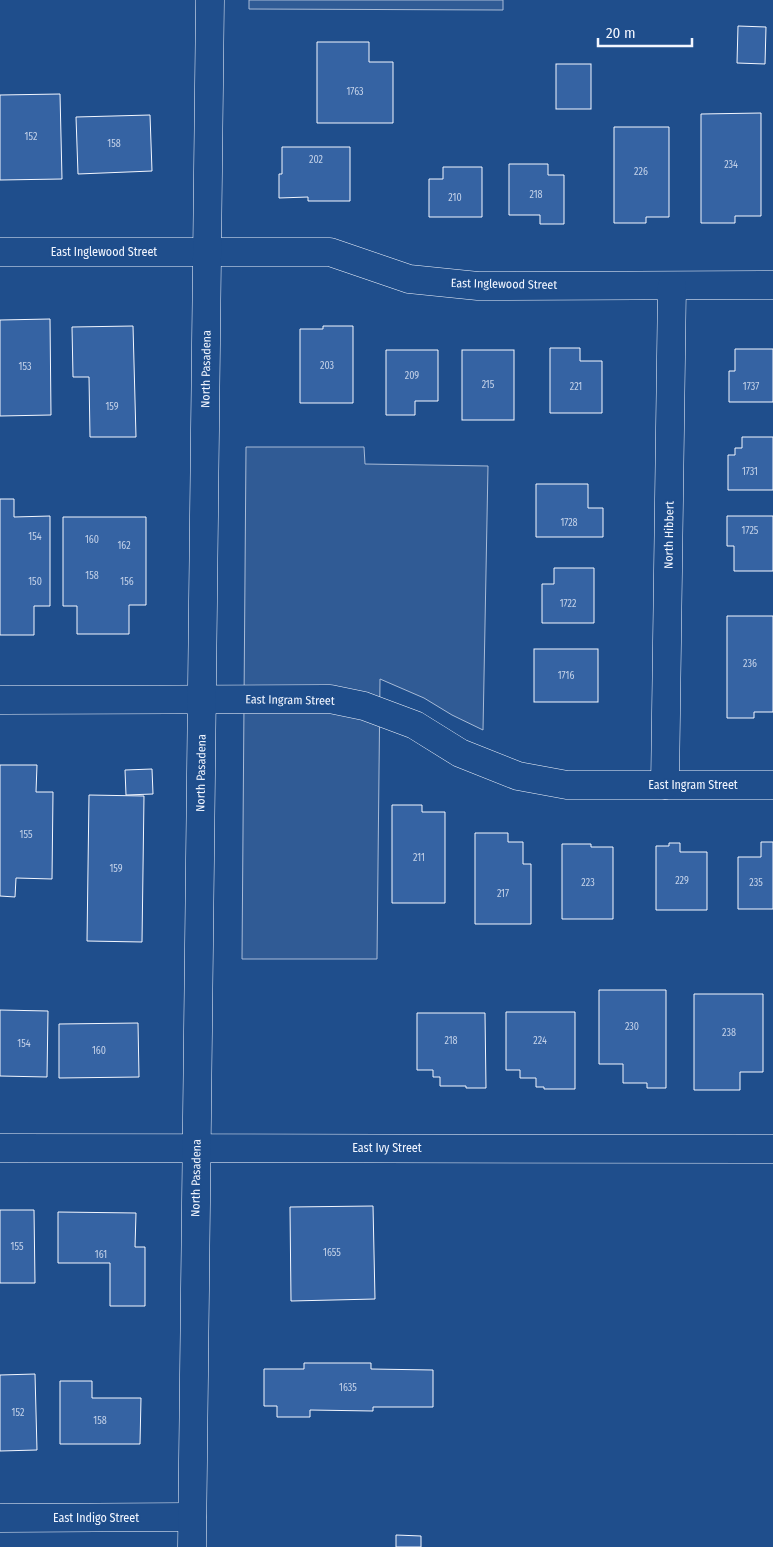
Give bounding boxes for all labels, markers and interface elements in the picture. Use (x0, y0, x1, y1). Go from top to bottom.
scale bar (598, 15, 692, 47)
text: 20 m (606, 24, 636, 42)
house number: 1763 (346, 86, 364, 98)
house number: 152 (25, 131, 38, 143)
house number: 158 (107, 138, 121, 150)
house number: 202 (309, 154, 324, 166)
house number: 234 (724, 159, 738, 171)
house number: 226 (634, 166, 648, 178)
house number: 218 (529, 189, 543, 201)
house number: 210 (448, 192, 462, 204)
street label: East Inglewood Street (51, 245, 157, 259)
street label: East Inglewood Street (451, 276, 557, 292)
street label: North Pasadena (198, 330, 214, 408)
house number: 203 (320, 360, 335, 372)
house number: 153 (19, 361, 32, 373)
house number: 209 (405, 370, 419, 382)
house number: 215 (482, 379, 495, 391)
house number: 221 (570, 381, 582, 393)
house number: 1737 (743, 381, 759, 393)
house number: 159 (105, 401, 119, 413)
house number: 1731 (742, 466, 758, 478)
street label: North Hibbert (661, 501, 677, 569)
house number: 1728 (560, 517, 578, 529)
house number: 1725 (742, 525, 759, 537)
house number: 154 (28, 531, 42, 543)
house number: 160 (85, 534, 99, 546)
house number: 162 (117, 540, 131, 552)
house number: 158 (85, 570, 99, 582)
house number: 150 (28, 576, 42, 588)
house number: 156 (120, 576, 134, 588)
house number: 1722 (560, 598, 577, 610)
house number: 236 (743, 658, 757, 670)
house number: 1716 (558, 670, 574, 682)
street label: East Ingram Street (245, 692, 335, 708)
street label: North Pasadena (193, 734, 209, 812)
street label: East Ingram Street (648, 778, 738, 792)
house number: 155 (19, 829, 33, 841)
house number: 211 (413, 852, 425, 864)
house number: 159 (109, 863, 123, 875)
house number: 229 (675, 875, 689, 887)
house number: 223 (581, 877, 595, 889)
house number: 235 (749, 877, 763, 889)
house number: 217 (497, 888, 509, 900)
house number: 230 (625, 1021, 639, 1033)
house number: 238 (722, 1027, 736, 1039)
house number: 218 (444, 1035, 458, 1047)
house number: 224 (533, 1035, 547, 1047)
house number: 154 (17, 1038, 31, 1050)
house number: 160 (92, 1045, 106, 1057)
street label: North Pasadena (188, 1139, 204, 1217)
street label: East Ivy Street (352, 1141, 422, 1155)
house number: 155 (10, 1241, 24, 1253)
house number: 1655 (323, 1247, 341, 1259)
house number: 161 (95, 1249, 107, 1261)
house number: 1635 (339, 1382, 357, 1394)
house number: 152 (12, 1407, 25, 1419)
house number: 158 (93, 1415, 107, 1427)
street label: East Indigo Street (53, 1511, 139, 1525)

